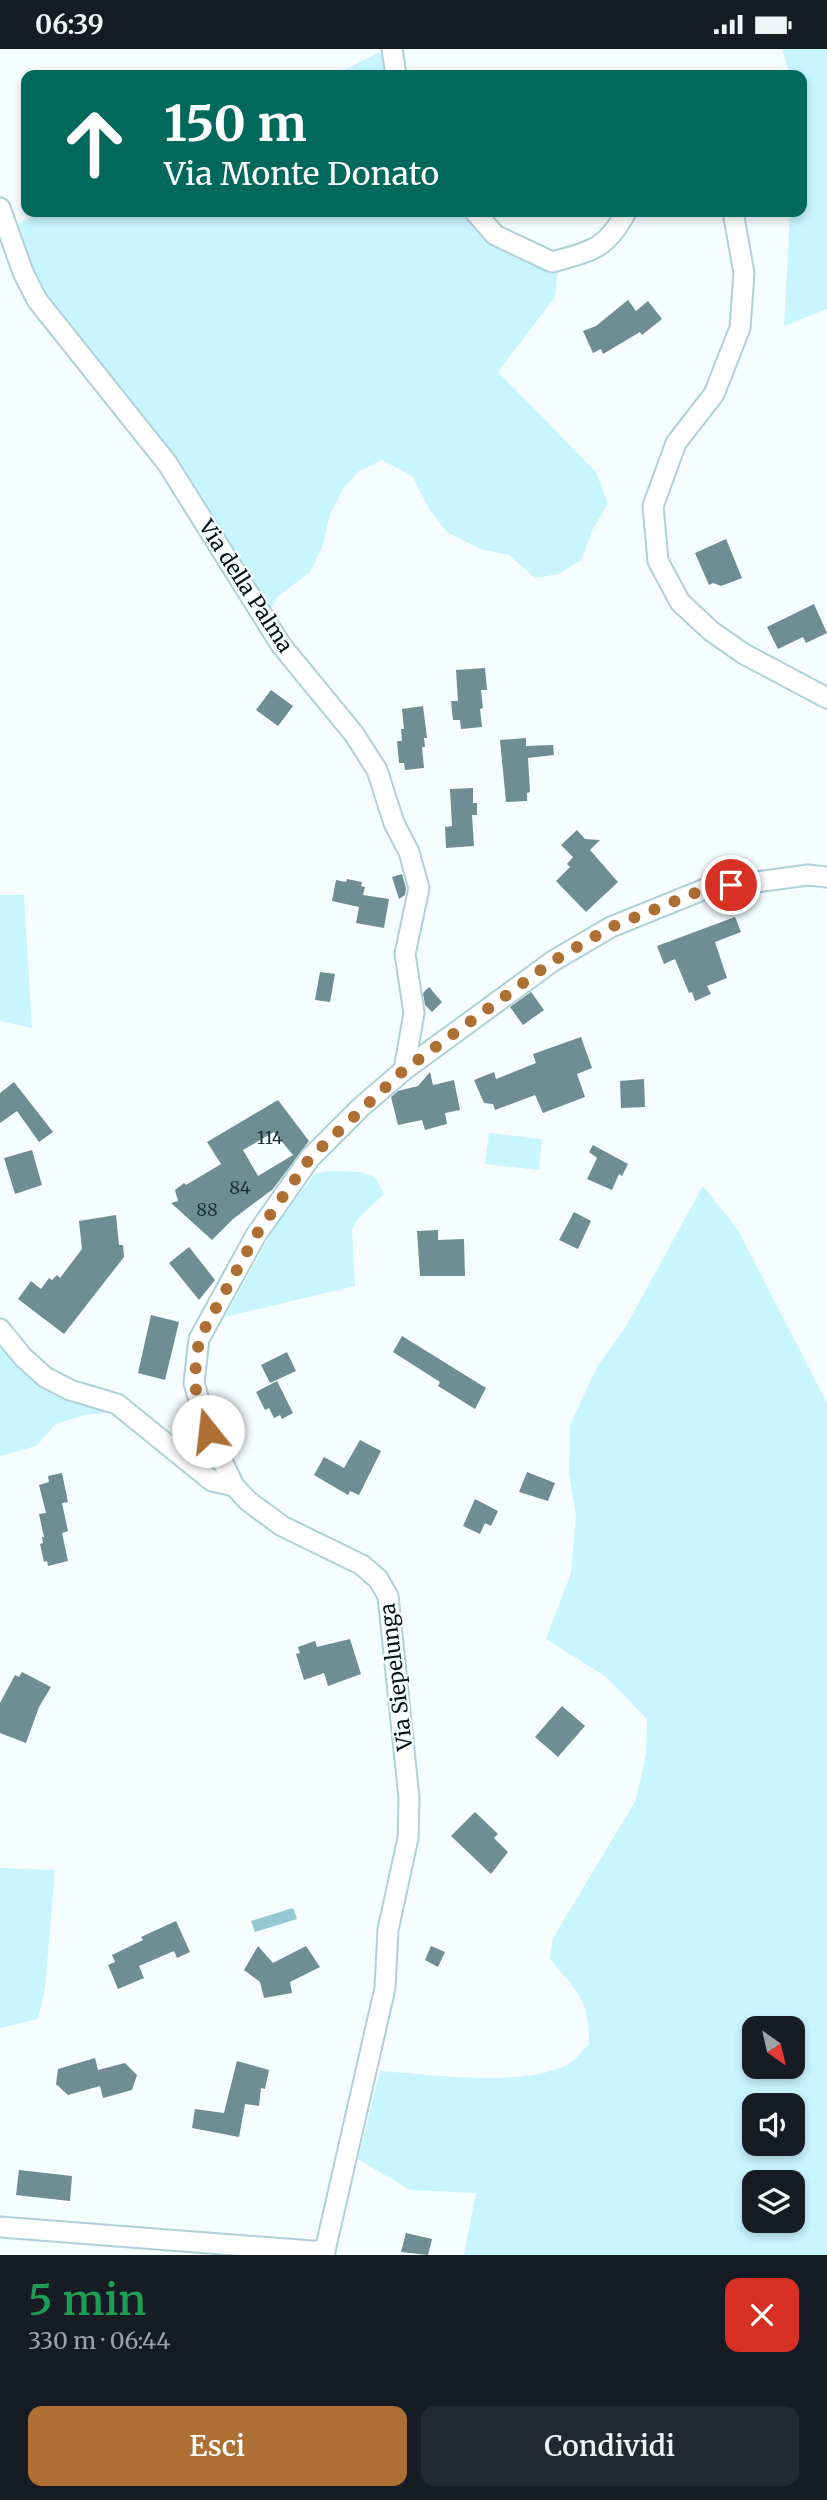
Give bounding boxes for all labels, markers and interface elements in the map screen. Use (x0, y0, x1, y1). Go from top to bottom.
text: 06:39 (35, 8, 104, 41)
text: 150 m (164, 93, 307, 154)
icon: ahead (49, 98, 140, 189)
text: Via Monte Donato (164, 154, 439, 194)
street label: Via della Palma (192, 514, 299, 658)
pin (701, 855, 761, 915)
icon: arrive (712, 866, 750, 904)
house number: 114 (257, 1126, 283, 1149)
house number: 84 (229, 1176, 251, 1199)
house number: 88 (196, 1198, 218, 1221)
position arrow (171, 1394, 245, 1468)
street label: Via Siepelunga (374, 1602, 419, 1753)
north arrow (742, 2016, 805, 2079)
map controls (742, 2016, 805, 2233)
button: sound (742, 2093, 805, 2156)
button: layers (742, 2170, 805, 2233)
text: 5 min (28, 2274, 146, 2326)
button: close (725, 2278, 799, 2352)
text: 330 m · 06:44 (28, 2326, 170, 2355)
button: Esci (28, 2406, 407, 2486)
button: Condividi (421, 2406, 799, 2486)

